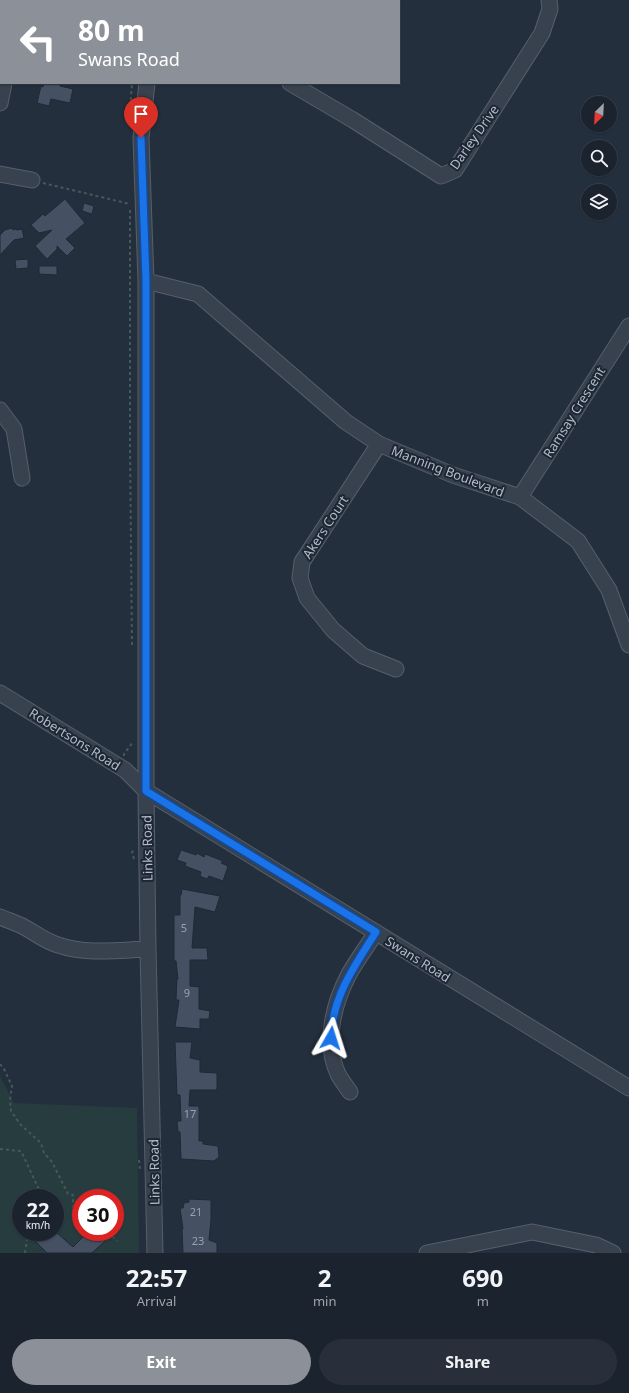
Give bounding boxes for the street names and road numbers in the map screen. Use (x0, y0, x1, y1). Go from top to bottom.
street label: Darley Drive (445, 101, 503, 173)
street label: Ramsay Crescent (539, 363, 609, 461)
street label: Manning Boulevard (389, 441, 507, 501)
street label: Akers Court (298, 492, 352, 562)
street label: Robertsons Road (26, 704, 124, 774)
street label: Links Road (137, 815, 157, 881)
street label: Swans Road (382, 932, 454, 986)
street label: Links Road (144, 1139, 164, 1205)

